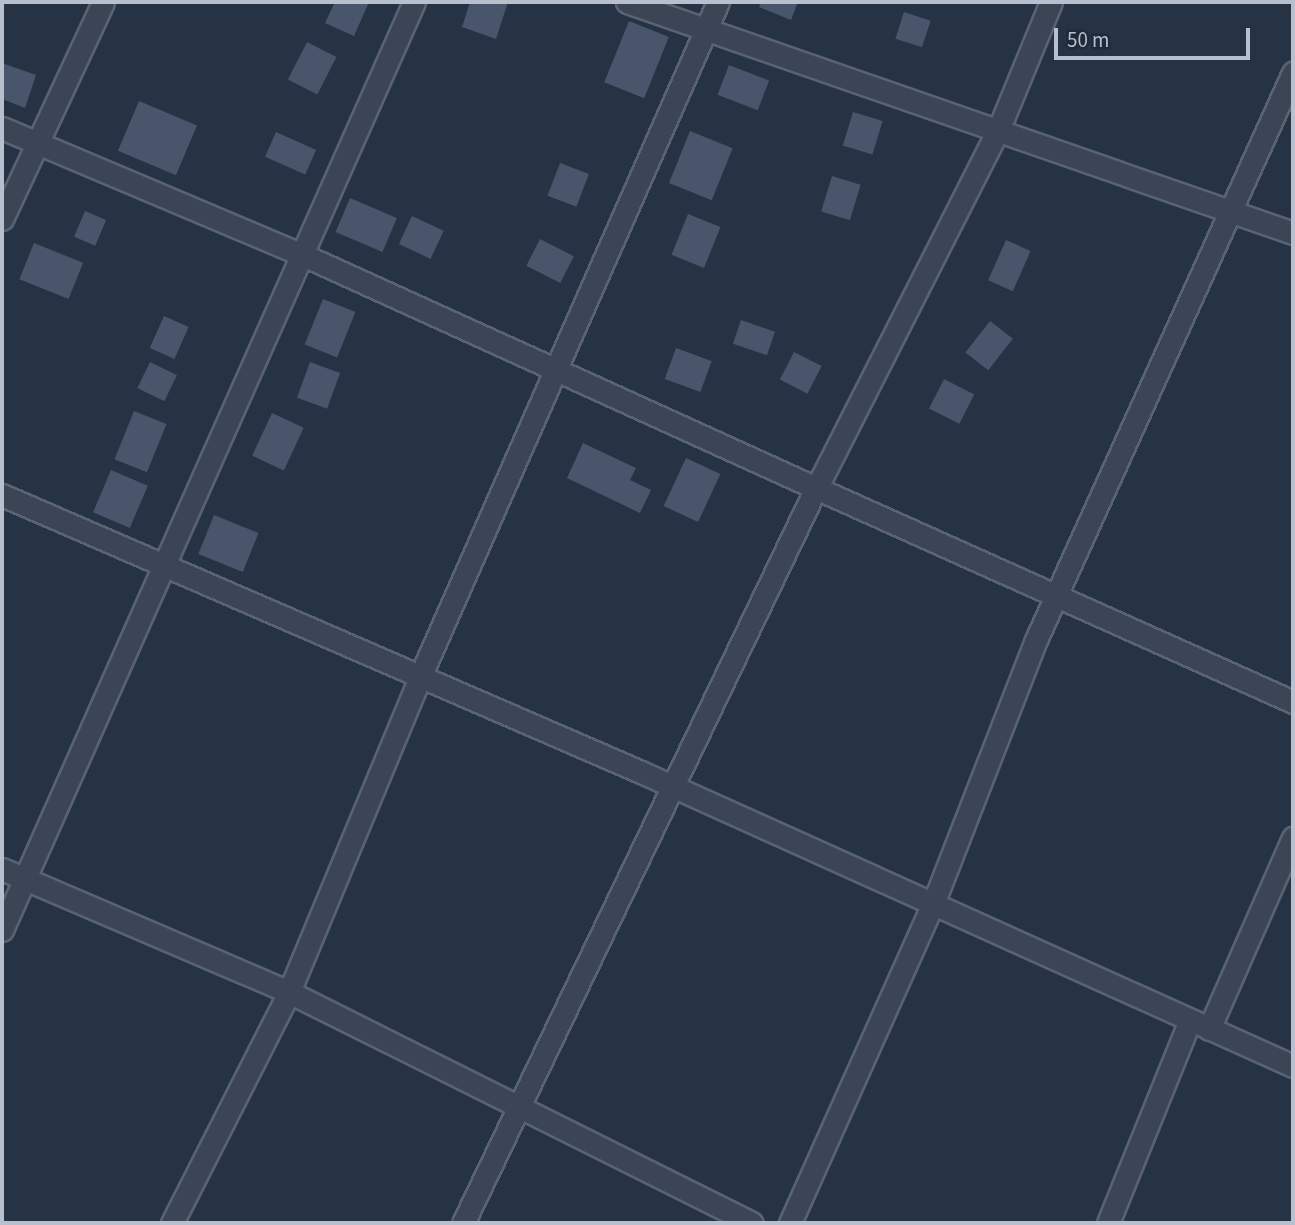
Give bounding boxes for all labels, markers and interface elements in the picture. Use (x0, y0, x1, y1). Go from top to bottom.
scale bar (1057, 14, 1253, 58)
text: 50 m (1067, 25, 1109, 55)

